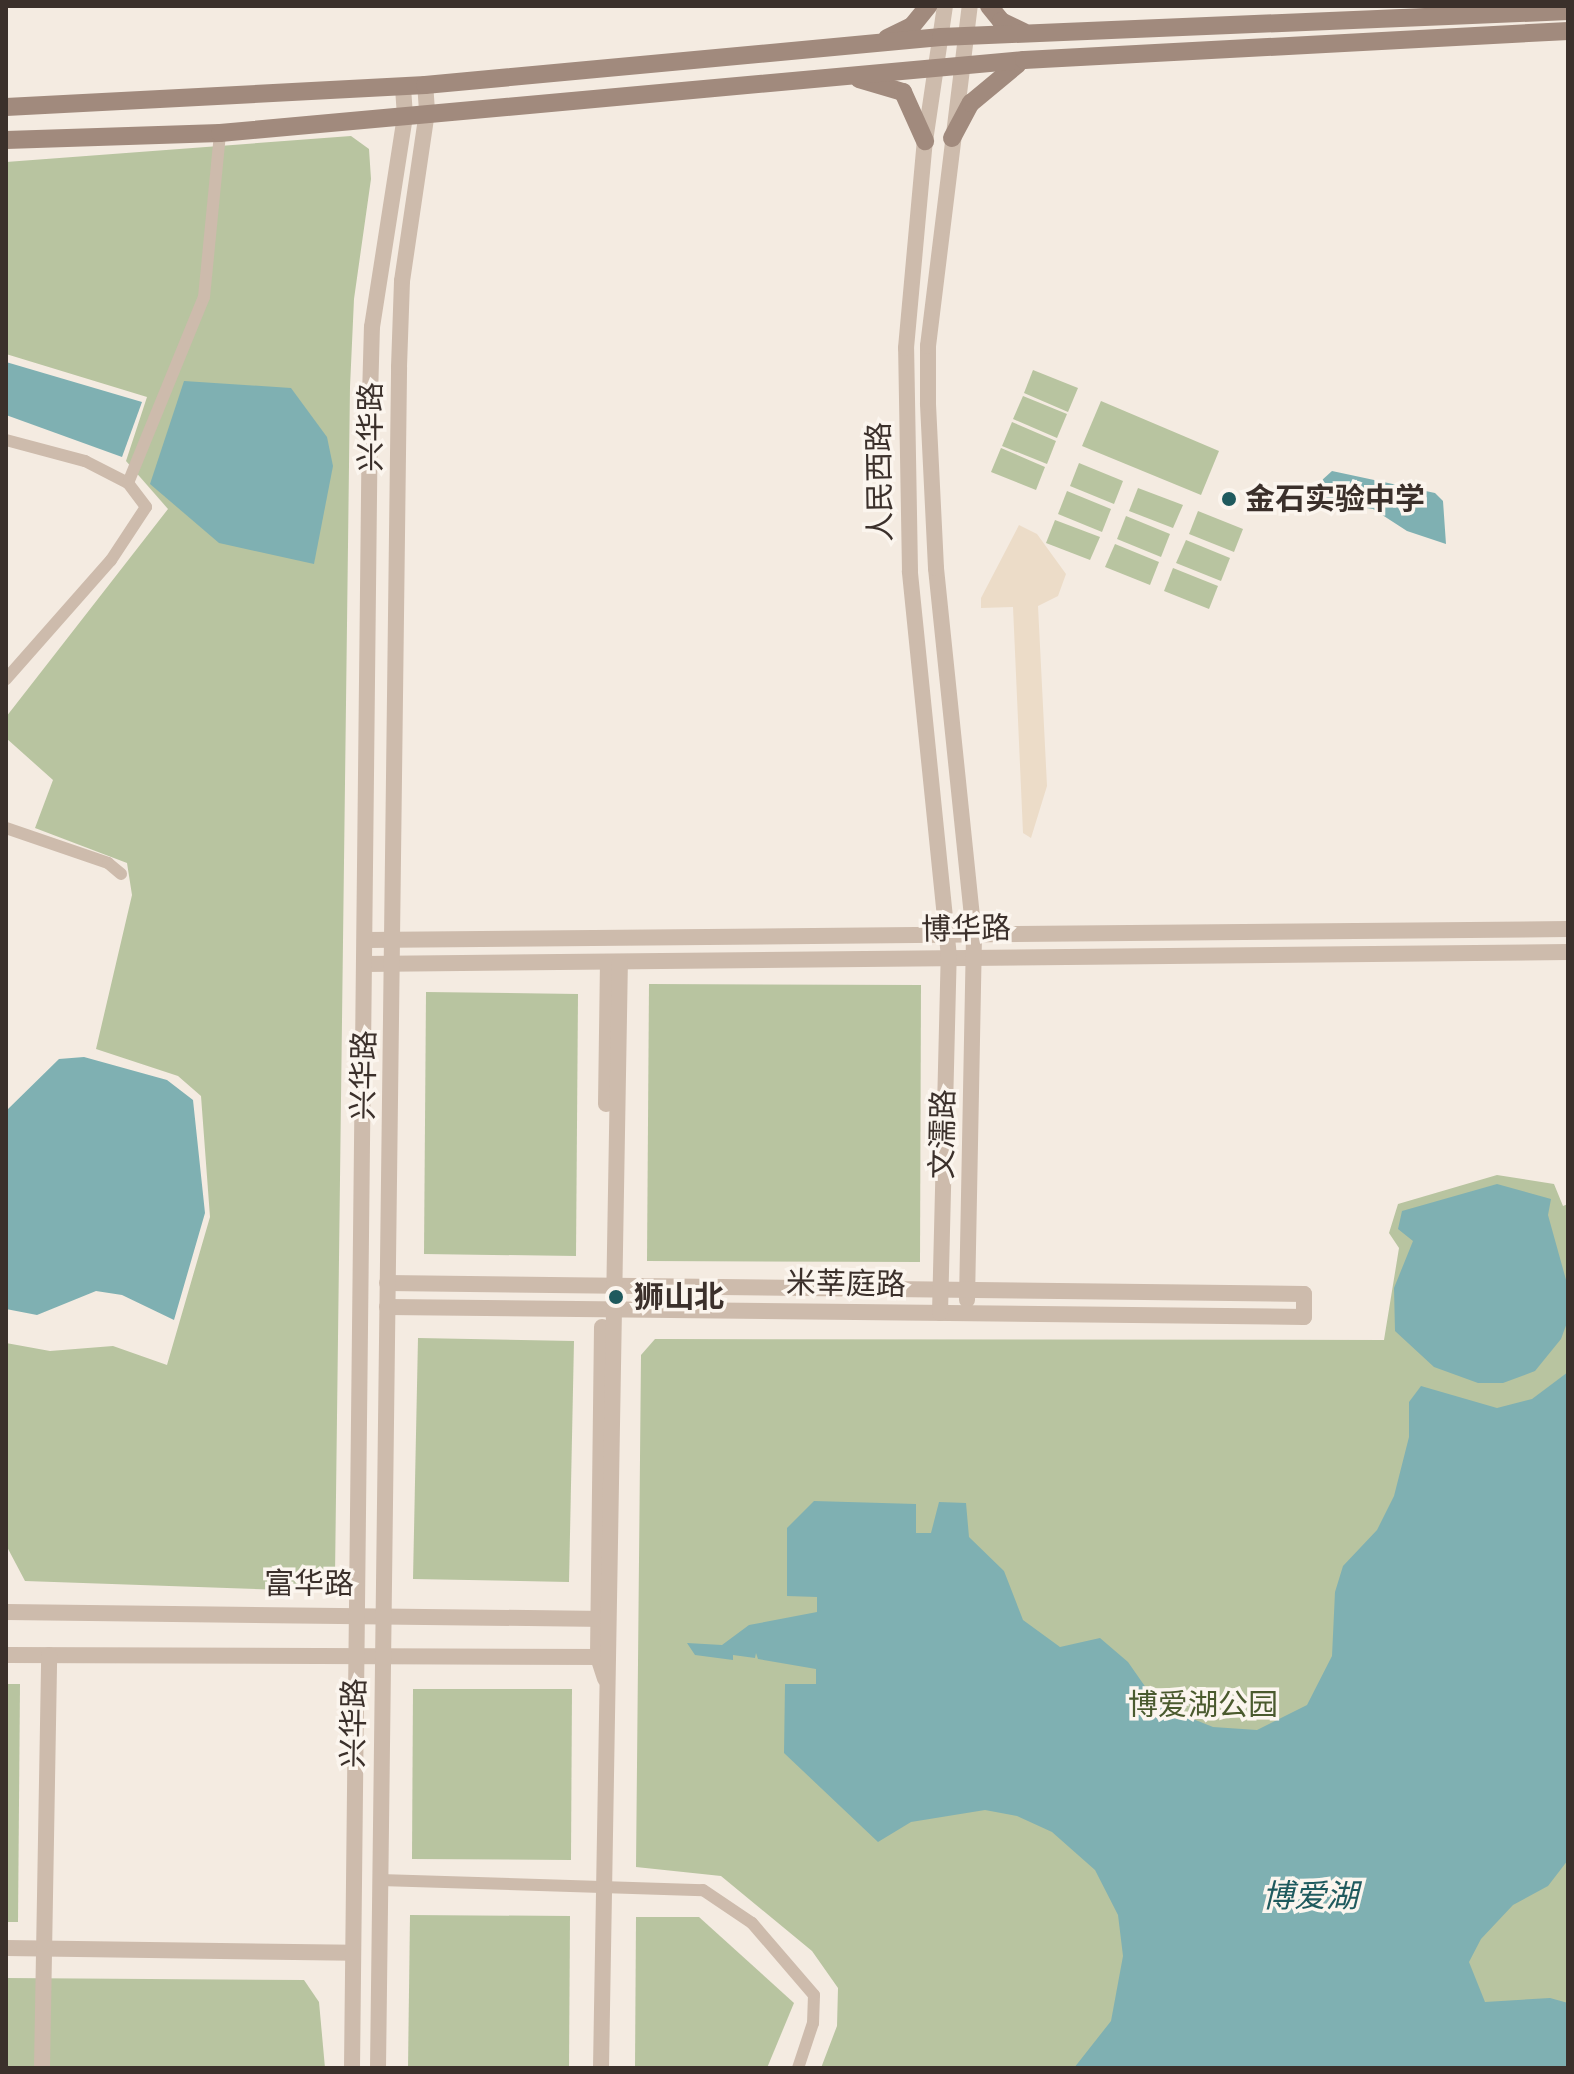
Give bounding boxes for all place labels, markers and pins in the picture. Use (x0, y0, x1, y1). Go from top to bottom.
place label: 金石实验中学 (1245, 481, 1425, 517)
marker: 金石实验中学 (1220, 490, 1238, 508)
place label: 狮山北 (634, 1279, 724, 1315)
marker: 狮山北 (605, 1286, 627, 1308)

